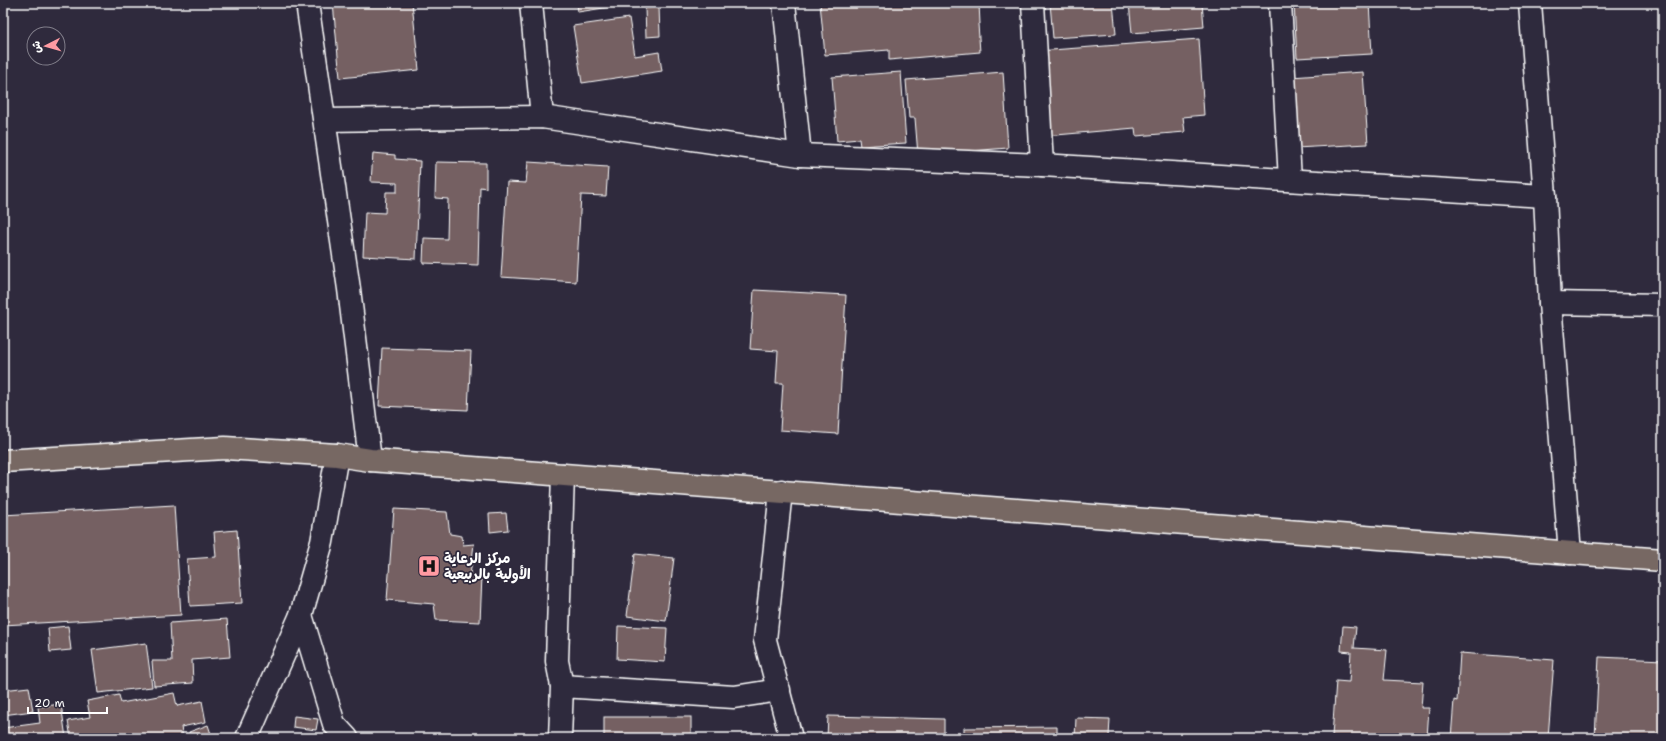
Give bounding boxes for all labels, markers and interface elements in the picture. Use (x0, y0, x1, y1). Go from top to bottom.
north arrow (26, 26, 66, 66)
text: ش (28, 40, 45, 54)
place label: مركز الرعاية الأولية بالربيعية (444, 549, 531, 584)
hospital icon: مركز الرعاية الأولية بالربيعية (416, 553, 442, 579)
scale bar (28, 689, 107, 715)
text: 20 m (34, 695, 65, 711)

